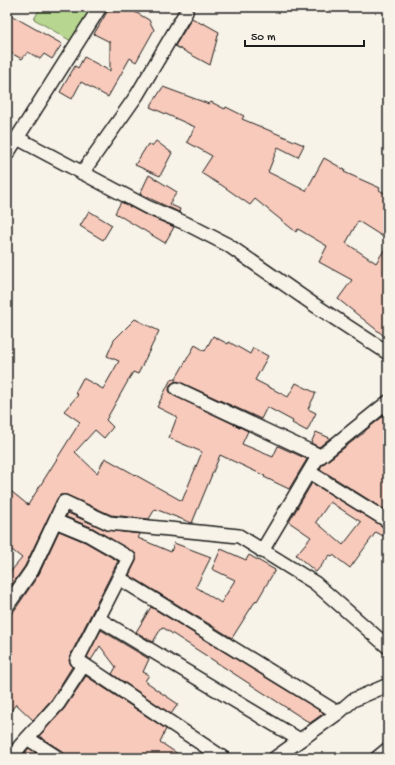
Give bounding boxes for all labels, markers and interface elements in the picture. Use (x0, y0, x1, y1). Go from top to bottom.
scale bar (245, 22, 364, 48)
text: 50 m (251, 31, 276, 45)

